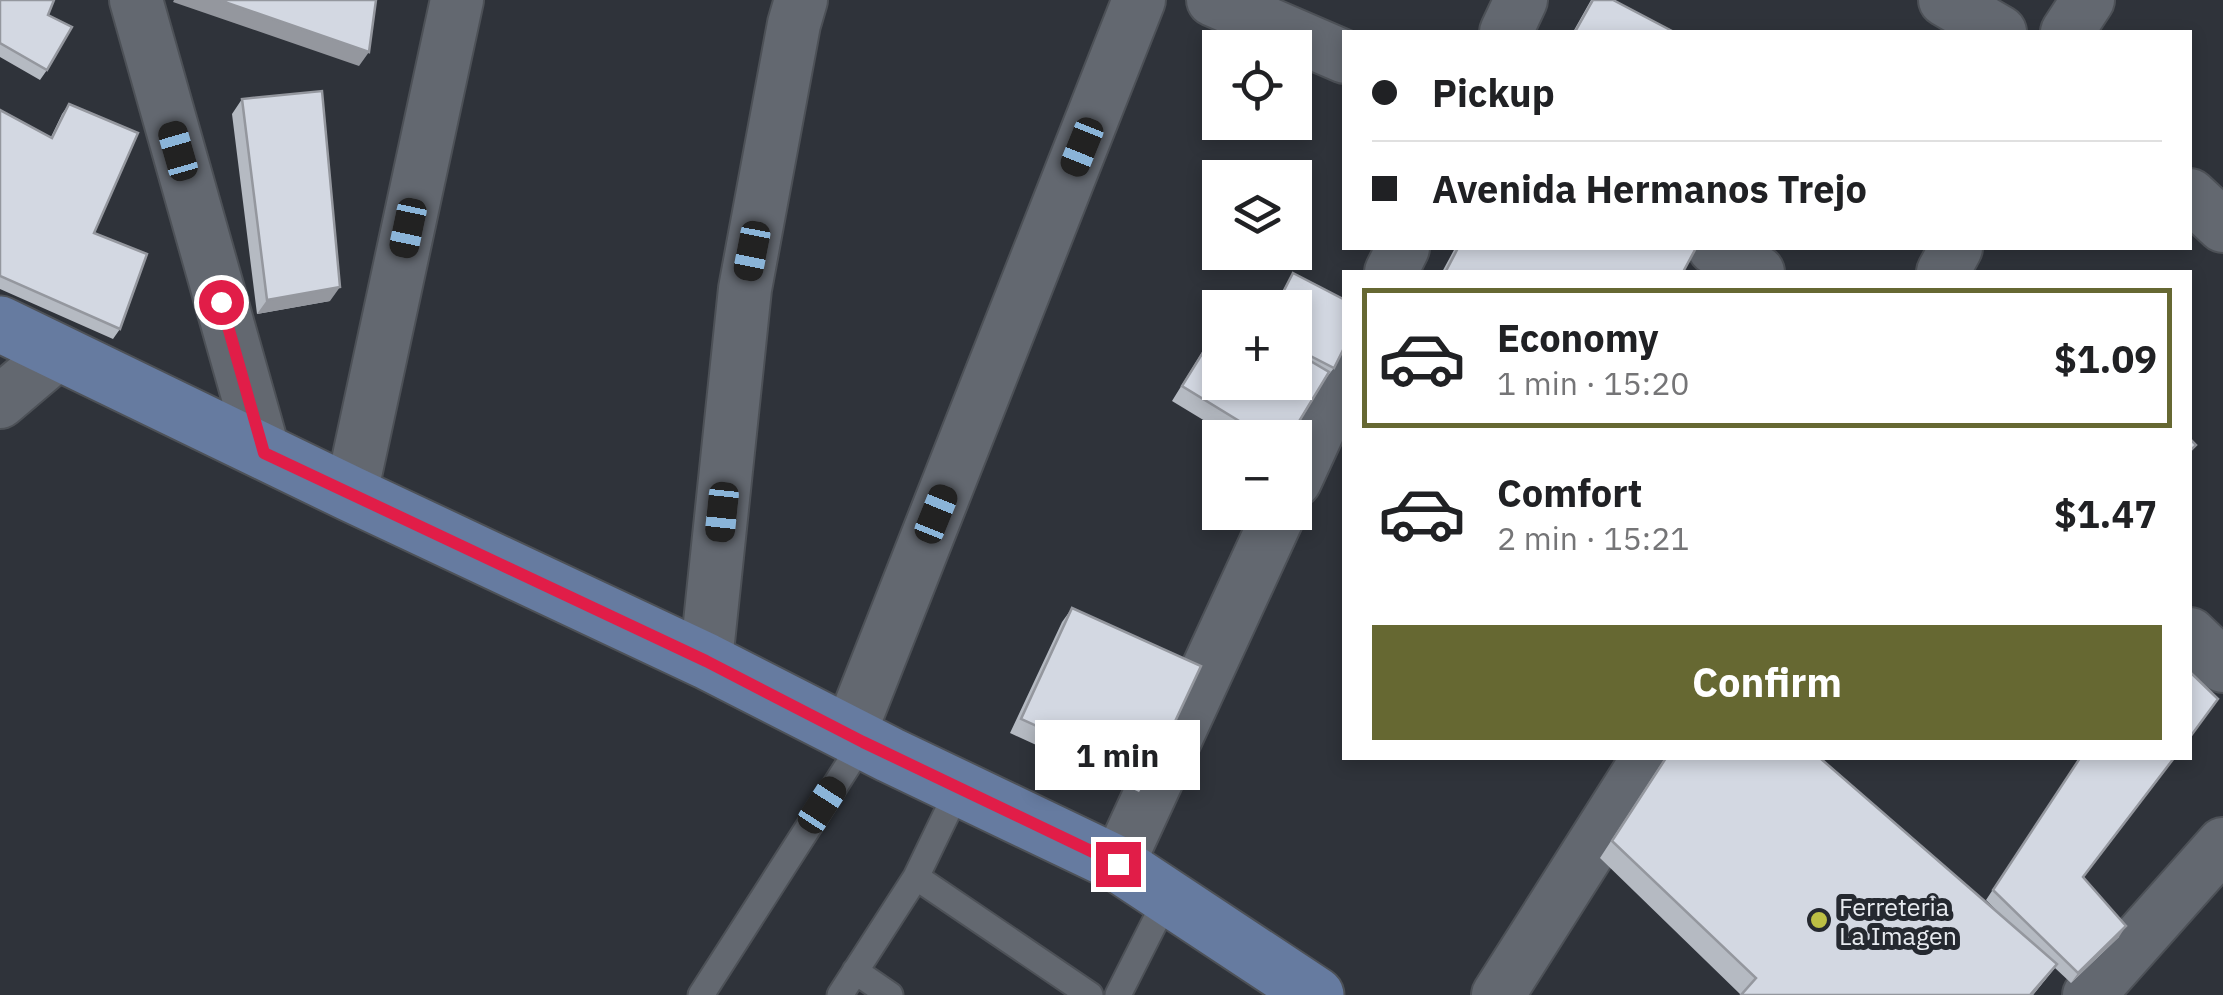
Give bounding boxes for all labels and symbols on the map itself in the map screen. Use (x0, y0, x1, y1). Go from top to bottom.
car (1057, 114, 1107, 180)
car (155, 118, 201, 184)
car (387, 196, 429, 260)
car (732, 219, 772, 283)
route start (199, 280, 244, 325)
car (704, 481, 740, 543)
car (911, 481, 961, 547)
callout: 1 min (1036, 719, 1200, 789)
car (793, 772, 851, 838)
route end (1096, 842, 1141, 887)
place label: Ferreteria La Imagen (1839, 890, 1957, 952)
marker: Ferreteria La Imagen (1808, 909, 1830, 931)

